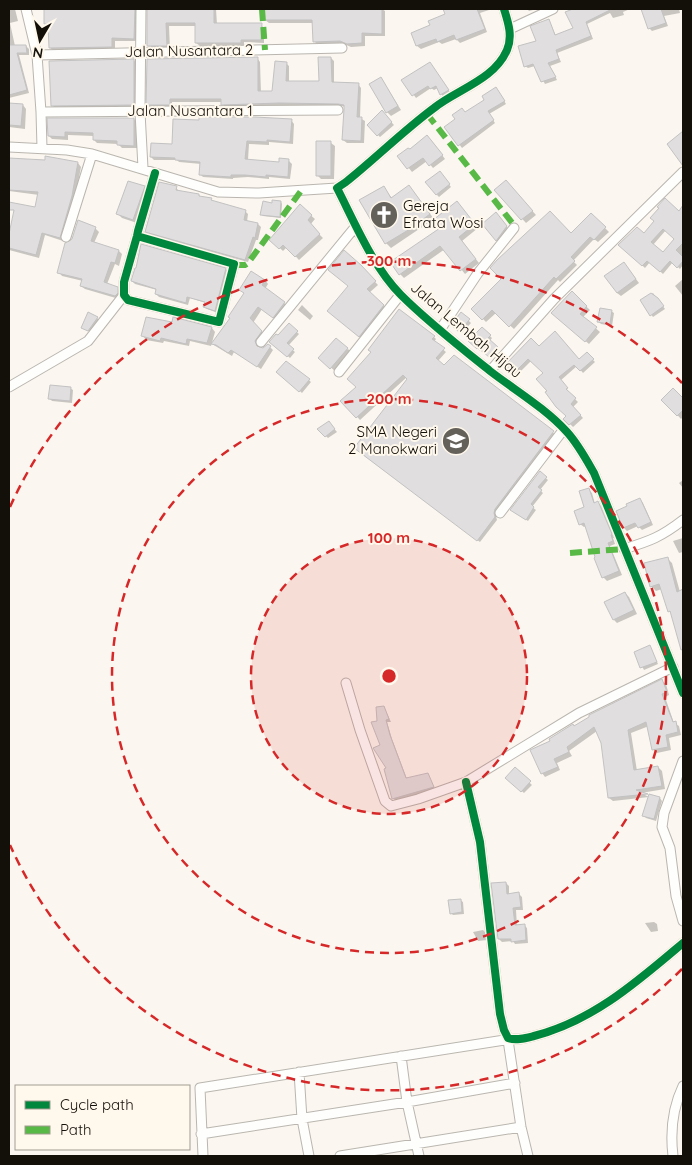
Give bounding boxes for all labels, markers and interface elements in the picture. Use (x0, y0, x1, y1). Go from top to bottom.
north arrow (15, 15, 65, 65)
street label: Jalan Nusantara 2 (125, 40, 253, 61)
text: N (31, 43, 44, 63)
street label: Jalan Nusantara 1 (127, 101, 253, 120)
place label: Gereja Efrata Wosi (403, 196, 483, 232)
church icon: Gereja Efrata Wosi (369, 200, 399, 230)
text: 300 m (367, 251, 411, 270)
street label: Jalan Lembah Hijau (407, 278, 526, 382)
text: 200 m (367, 389, 412, 408)
place label: SMA Negeri 2 Manokwari (348, 422, 437, 458)
school or university icon: SMA Negeri 2 Manokwari (441, 426, 471, 456)
text: 100 m (368, 528, 410, 547)
centre of rings (380, 667, 398, 685)
legend (15, 1085, 190, 1150)
text: Cycle path (60, 1095, 134, 1114)
text: Path (60, 1120, 92, 1139)

